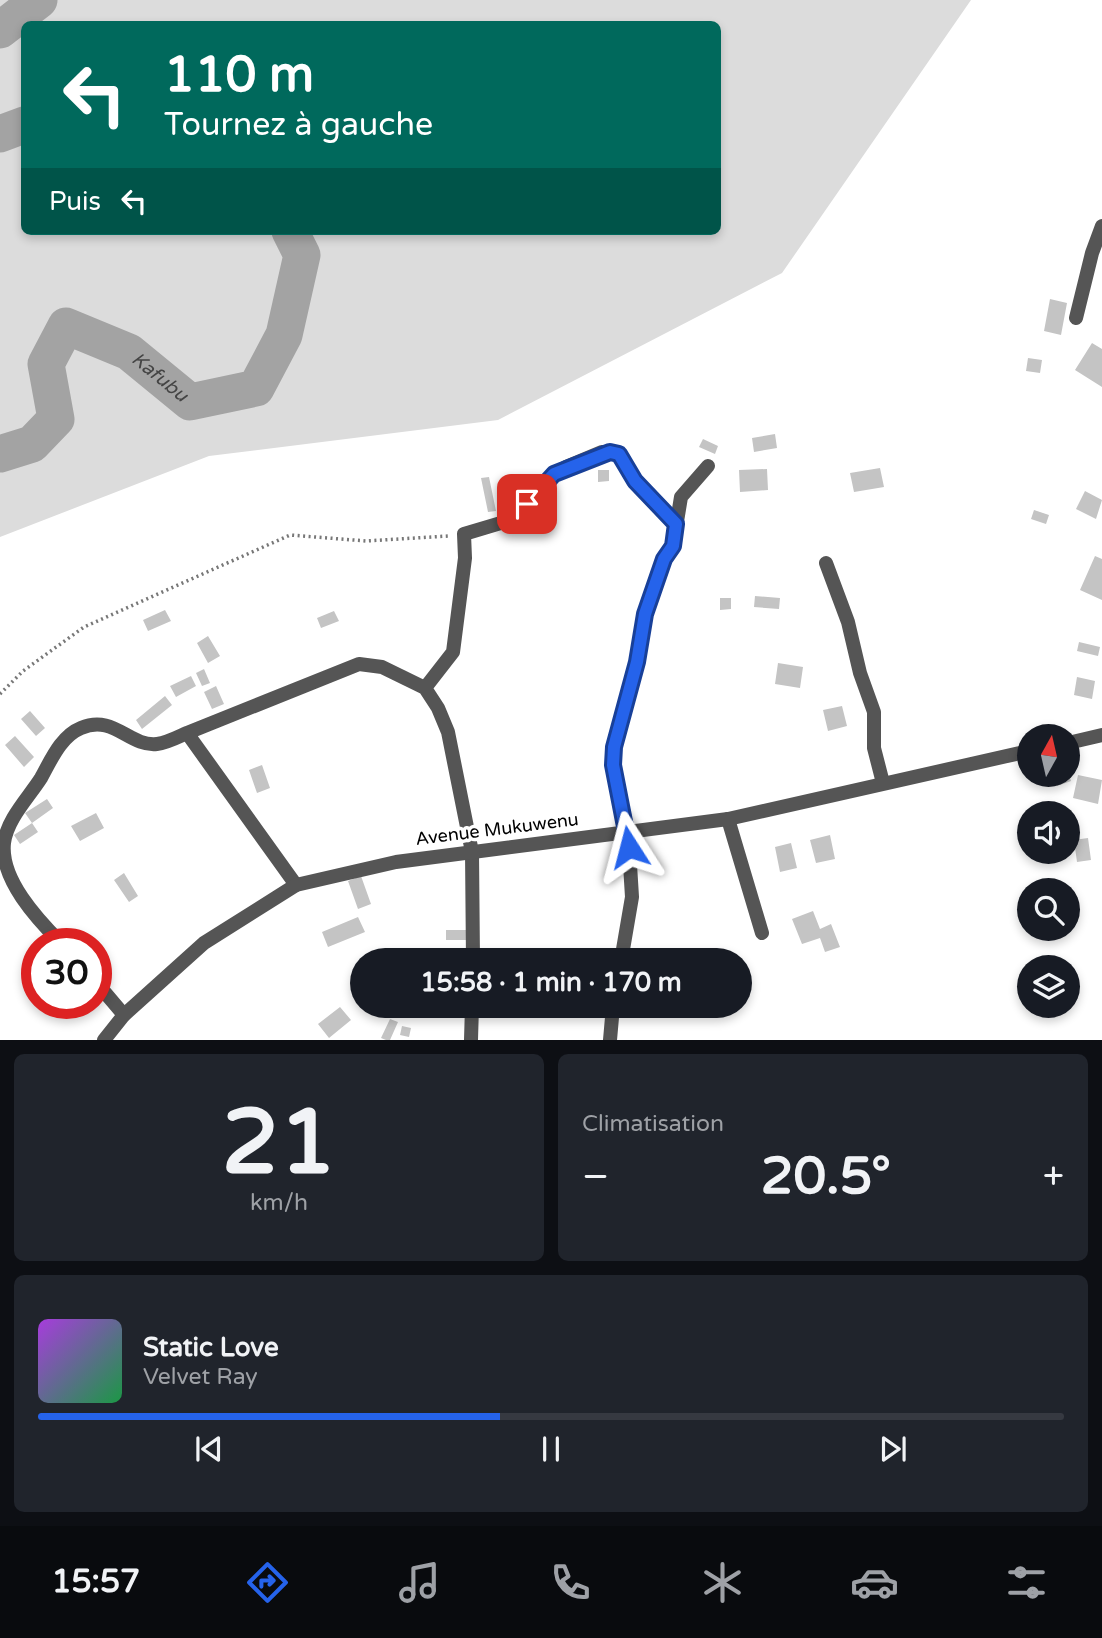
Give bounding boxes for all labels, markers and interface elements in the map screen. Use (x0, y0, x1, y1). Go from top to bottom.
text: 110 m (164, 46, 314, 105)
icon: left (49, 49, 140, 140)
text: Tournez à gauche (164, 106, 433, 144)
icon: left (115, 182, 153, 220)
text: Puis (49, 186, 101, 217)
water label: Kafubu (127, 348, 193, 407)
pin (497, 474, 557, 534)
icon: arrive (508, 485, 546, 523)
north arrow (1017, 724, 1080, 788)
map controls (1017, 724, 1080, 1018)
button: sound (1017, 801, 1080, 864)
street label: Avenue Mukuwenu (414, 808, 580, 850)
position arrow (592, 810, 666, 884)
button: search (1017, 878, 1080, 941)
speed limit sign: 30 (21, 928, 112, 1019)
button: layers (1017, 955, 1080, 1018)
text: 15:58 · 1 min · 170 m (420, 967, 682, 998)
text: 21 (222, 1088, 336, 1198)
text: Climatisation (582, 1110, 724, 1138)
text: 20.5° (761, 1145, 891, 1208)
text: − (582, 1154, 609, 1200)
text: + (1043, 1154, 1064, 1200)
text: km/h (250, 1189, 308, 1217)
text: Static Love (143, 1332, 279, 1363)
text: Velvet Ray (143, 1363, 258, 1391)
icon: previous (190, 1430, 228, 1468)
icon: pause (532, 1430, 570, 1468)
icon: next (874, 1430, 912, 1468)
icon: directions (243, 1558, 292, 1607)
icon: music (395, 1558, 444, 1607)
icon: phone (546, 1558, 595, 1607)
icon: climate (698, 1558, 747, 1607)
icon: car (850, 1558, 899, 1607)
icon: filters (1002, 1558, 1051, 1607)
text: 15:57 (51, 1563, 140, 1601)

